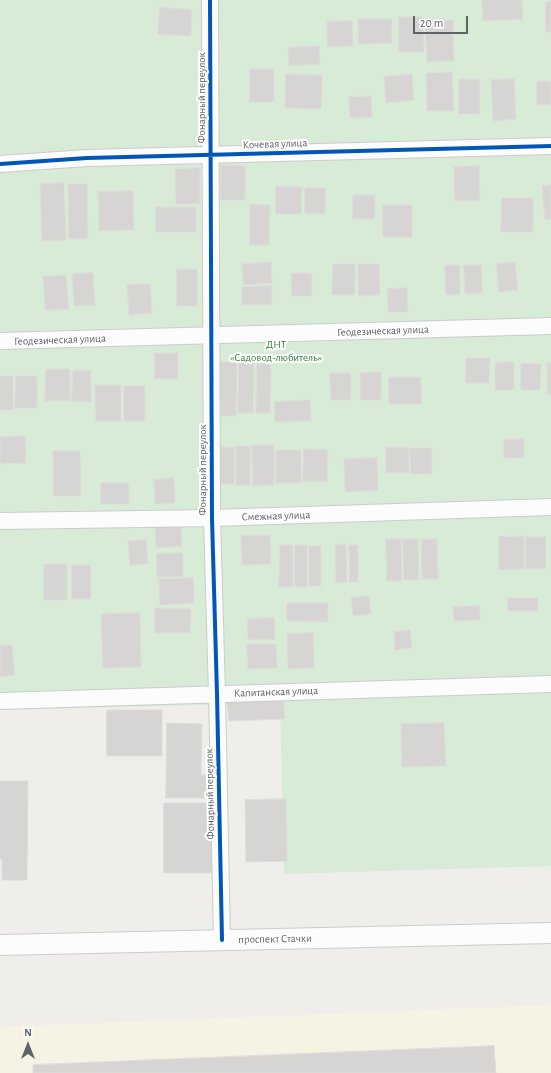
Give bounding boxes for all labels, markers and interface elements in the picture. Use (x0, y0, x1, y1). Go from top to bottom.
scale bar (415, 8, 470, 34)
text: 20 m (420, 17, 443, 29)
street label: Фонарный переулок (195, 52, 209, 144)
street label: Кочевая улица (242, 136, 308, 152)
street label: Геодезическая улица (337, 323, 429, 339)
street label: Геодезическая улица (14, 332, 106, 348)
park label: ДНТ «Садовод-любитель» (230, 338, 322, 364)
street label: Фонарный переулок (196, 424, 210, 516)
street label: Смежная улица (241, 508, 311, 524)
street label: Капитанская улица (234, 684, 318, 700)
street label: Фонарный переулок (203, 748, 217, 840)
street label: проспект Стачки (238, 932, 312, 946)
north arrow (8, 1025, 48, 1065)
text: N (24, 1027, 32, 1038)

